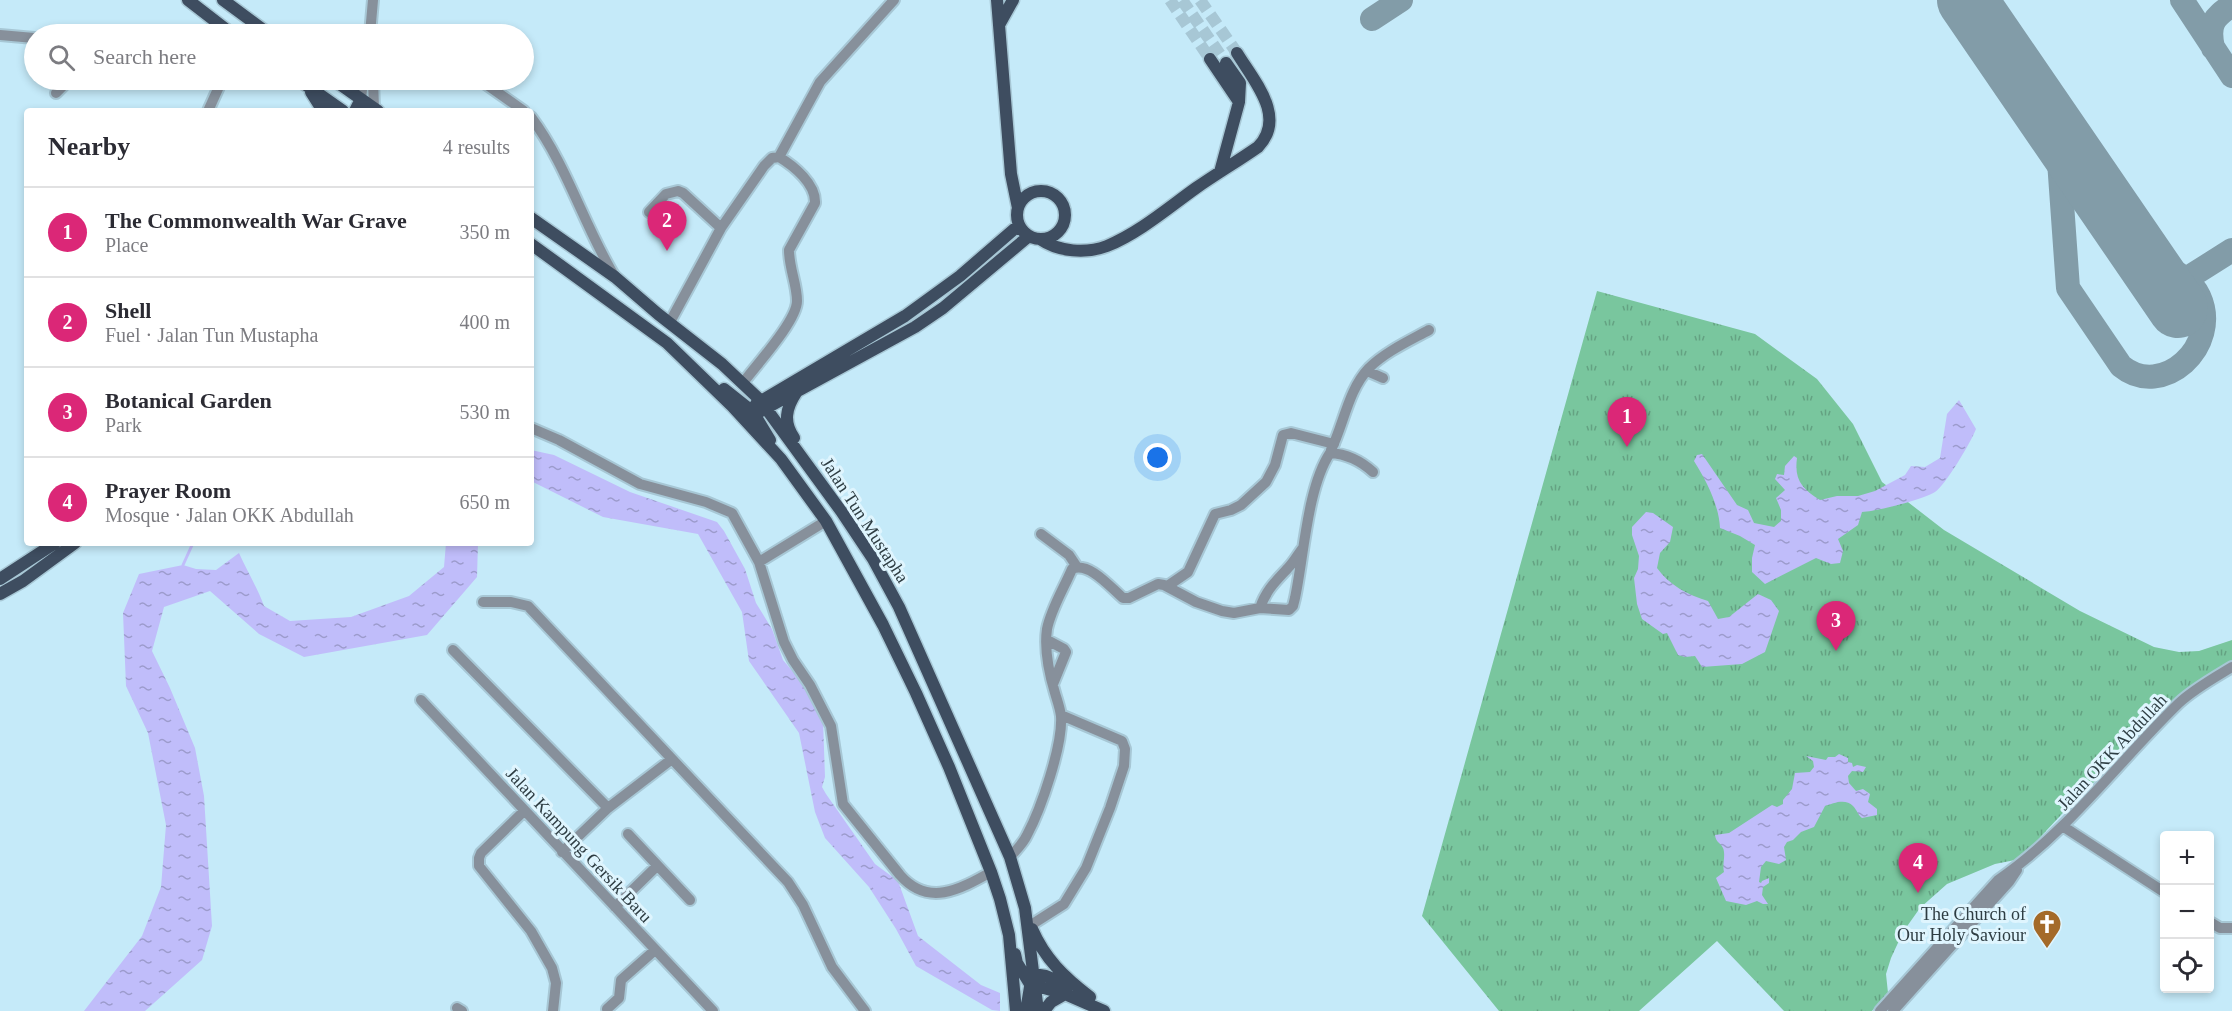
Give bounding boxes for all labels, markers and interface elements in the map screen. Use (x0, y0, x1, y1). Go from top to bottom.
search box (24, 24, 534, 90)
icon: search (45, 41, 78, 74)
text: Search here (93, 44, 196, 69)
text: Nearby (48, 132, 130, 161)
text: 4 results (443, 136, 510, 158)
pin: 2 (648, 202, 686, 251)
text: The Commonwealth War Grave (105, 208, 407, 233)
text: 1 (63, 221, 73, 243)
text: 350 m (459, 221, 510, 243)
text: Place (105, 234, 148, 256)
text: Shell (105, 298, 151, 323)
text: 2 (63, 311, 73, 333)
text: 400 m (459, 311, 510, 333)
text: Fuel · Jalan Tun Mustapha (105, 324, 318, 346)
text: Botanical Garden (105, 388, 272, 413)
pin: 1 (1608, 398, 1646, 447)
text: 3 (63, 401, 73, 423)
text: 530 m (459, 401, 510, 423)
text: Park (105, 414, 142, 436)
your location (1143, 443, 1172, 472)
street label: Jalan Tun Mustapha (817, 454, 913, 586)
text: Prayer Room (105, 478, 231, 503)
text: 4 (63, 491, 73, 513)
text: 650 m (459, 491, 510, 513)
text: Mosque · Jalan OKK Abdullah (105, 504, 354, 526)
pin: 3 (1816, 602, 1856, 651)
street label: Jalan OKK Abdullah (2053, 690, 2171, 814)
street label: Jalan Kampung Gersik Baru (502, 763, 656, 927)
map controls (2160, 831, 2214, 993)
button: + (2160, 831, 2214, 885)
pin: 4 (1898, 844, 1938, 893)
button: − (2160, 885, 2214, 939)
place label: The Church of Our Holy Saviour (1897, 904, 2026, 945)
church icon: The Church of Our Holy Saviour (2031, 908, 2063, 950)
button: locate (2160, 939, 2214, 993)

